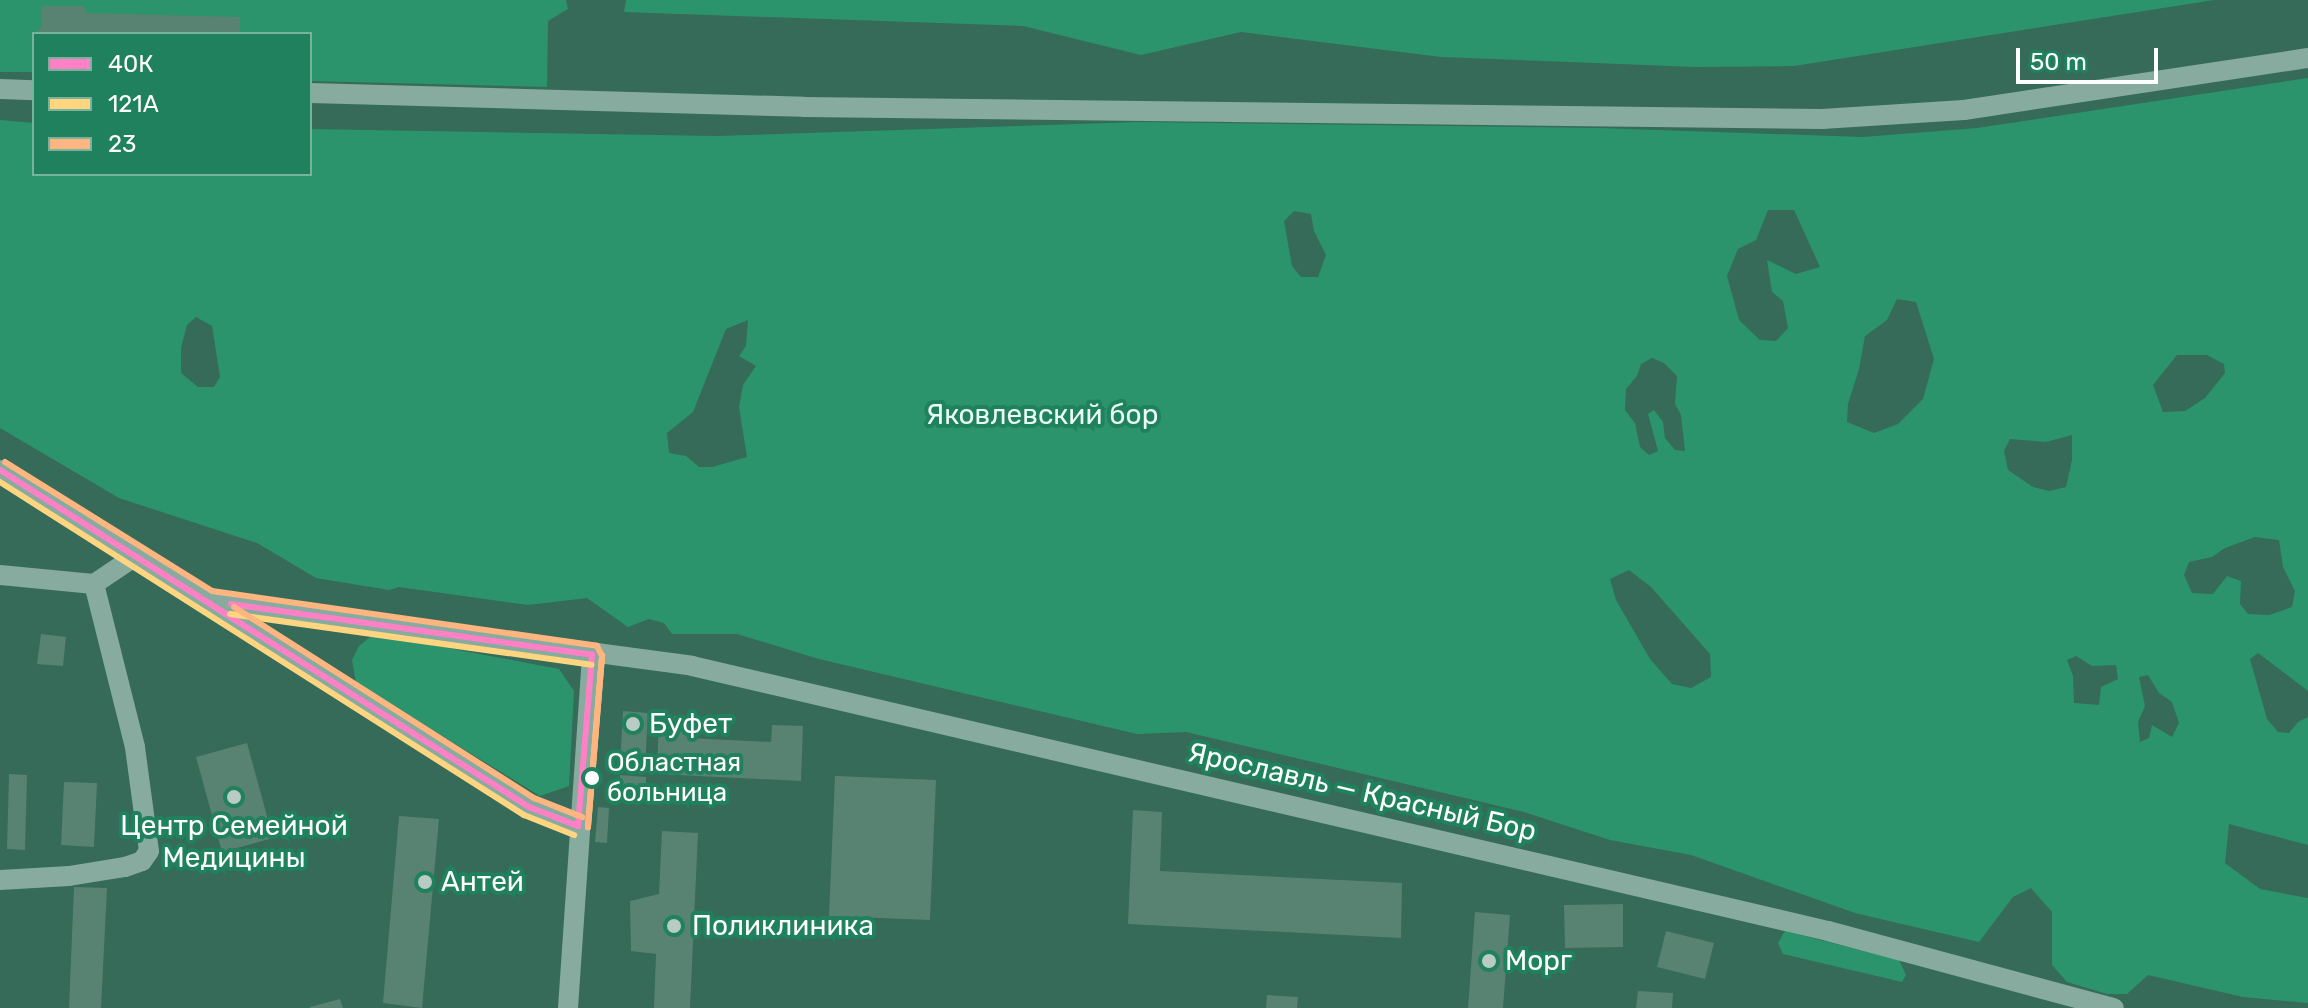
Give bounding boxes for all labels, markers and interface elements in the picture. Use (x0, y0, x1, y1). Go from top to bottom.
legend (32, 32, 312, 176)
scale bar (2020, 32, 2162, 82)
text: 50 m (2030, 48, 2087, 76)
text: 40К (108, 50, 154, 78)
text: 121А (108, 90, 159, 118)
text: 23 (108, 130, 137, 158)
park label: Яковлевский бор (926, 398, 1158, 432)
place label: Буфет (649, 707, 732, 741)
marker: Буфет (624, 715, 642, 733)
street label: Ярославль — Красный Бор (1185, 736, 1539, 848)
place label: Областная больница (607, 747, 741, 808)
marker: Областная больница (584, 770, 600, 786)
marker: Центр Семейной Медицины (225, 788, 243, 806)
place label: Центр Семейной Медицины (120, 809, 348, 875)
place label: Антей (441, 865, 524, 899)
marker: Антей (416, 873, 434, 891)
place label: Поликлиника (692, 909, 874, 943)
marker: Поликлиника (663, 915, 685, 937)
place label: Морг (1505, 944, 1572, 978)
marker: Морг (1480, 952, 1498, 970)

